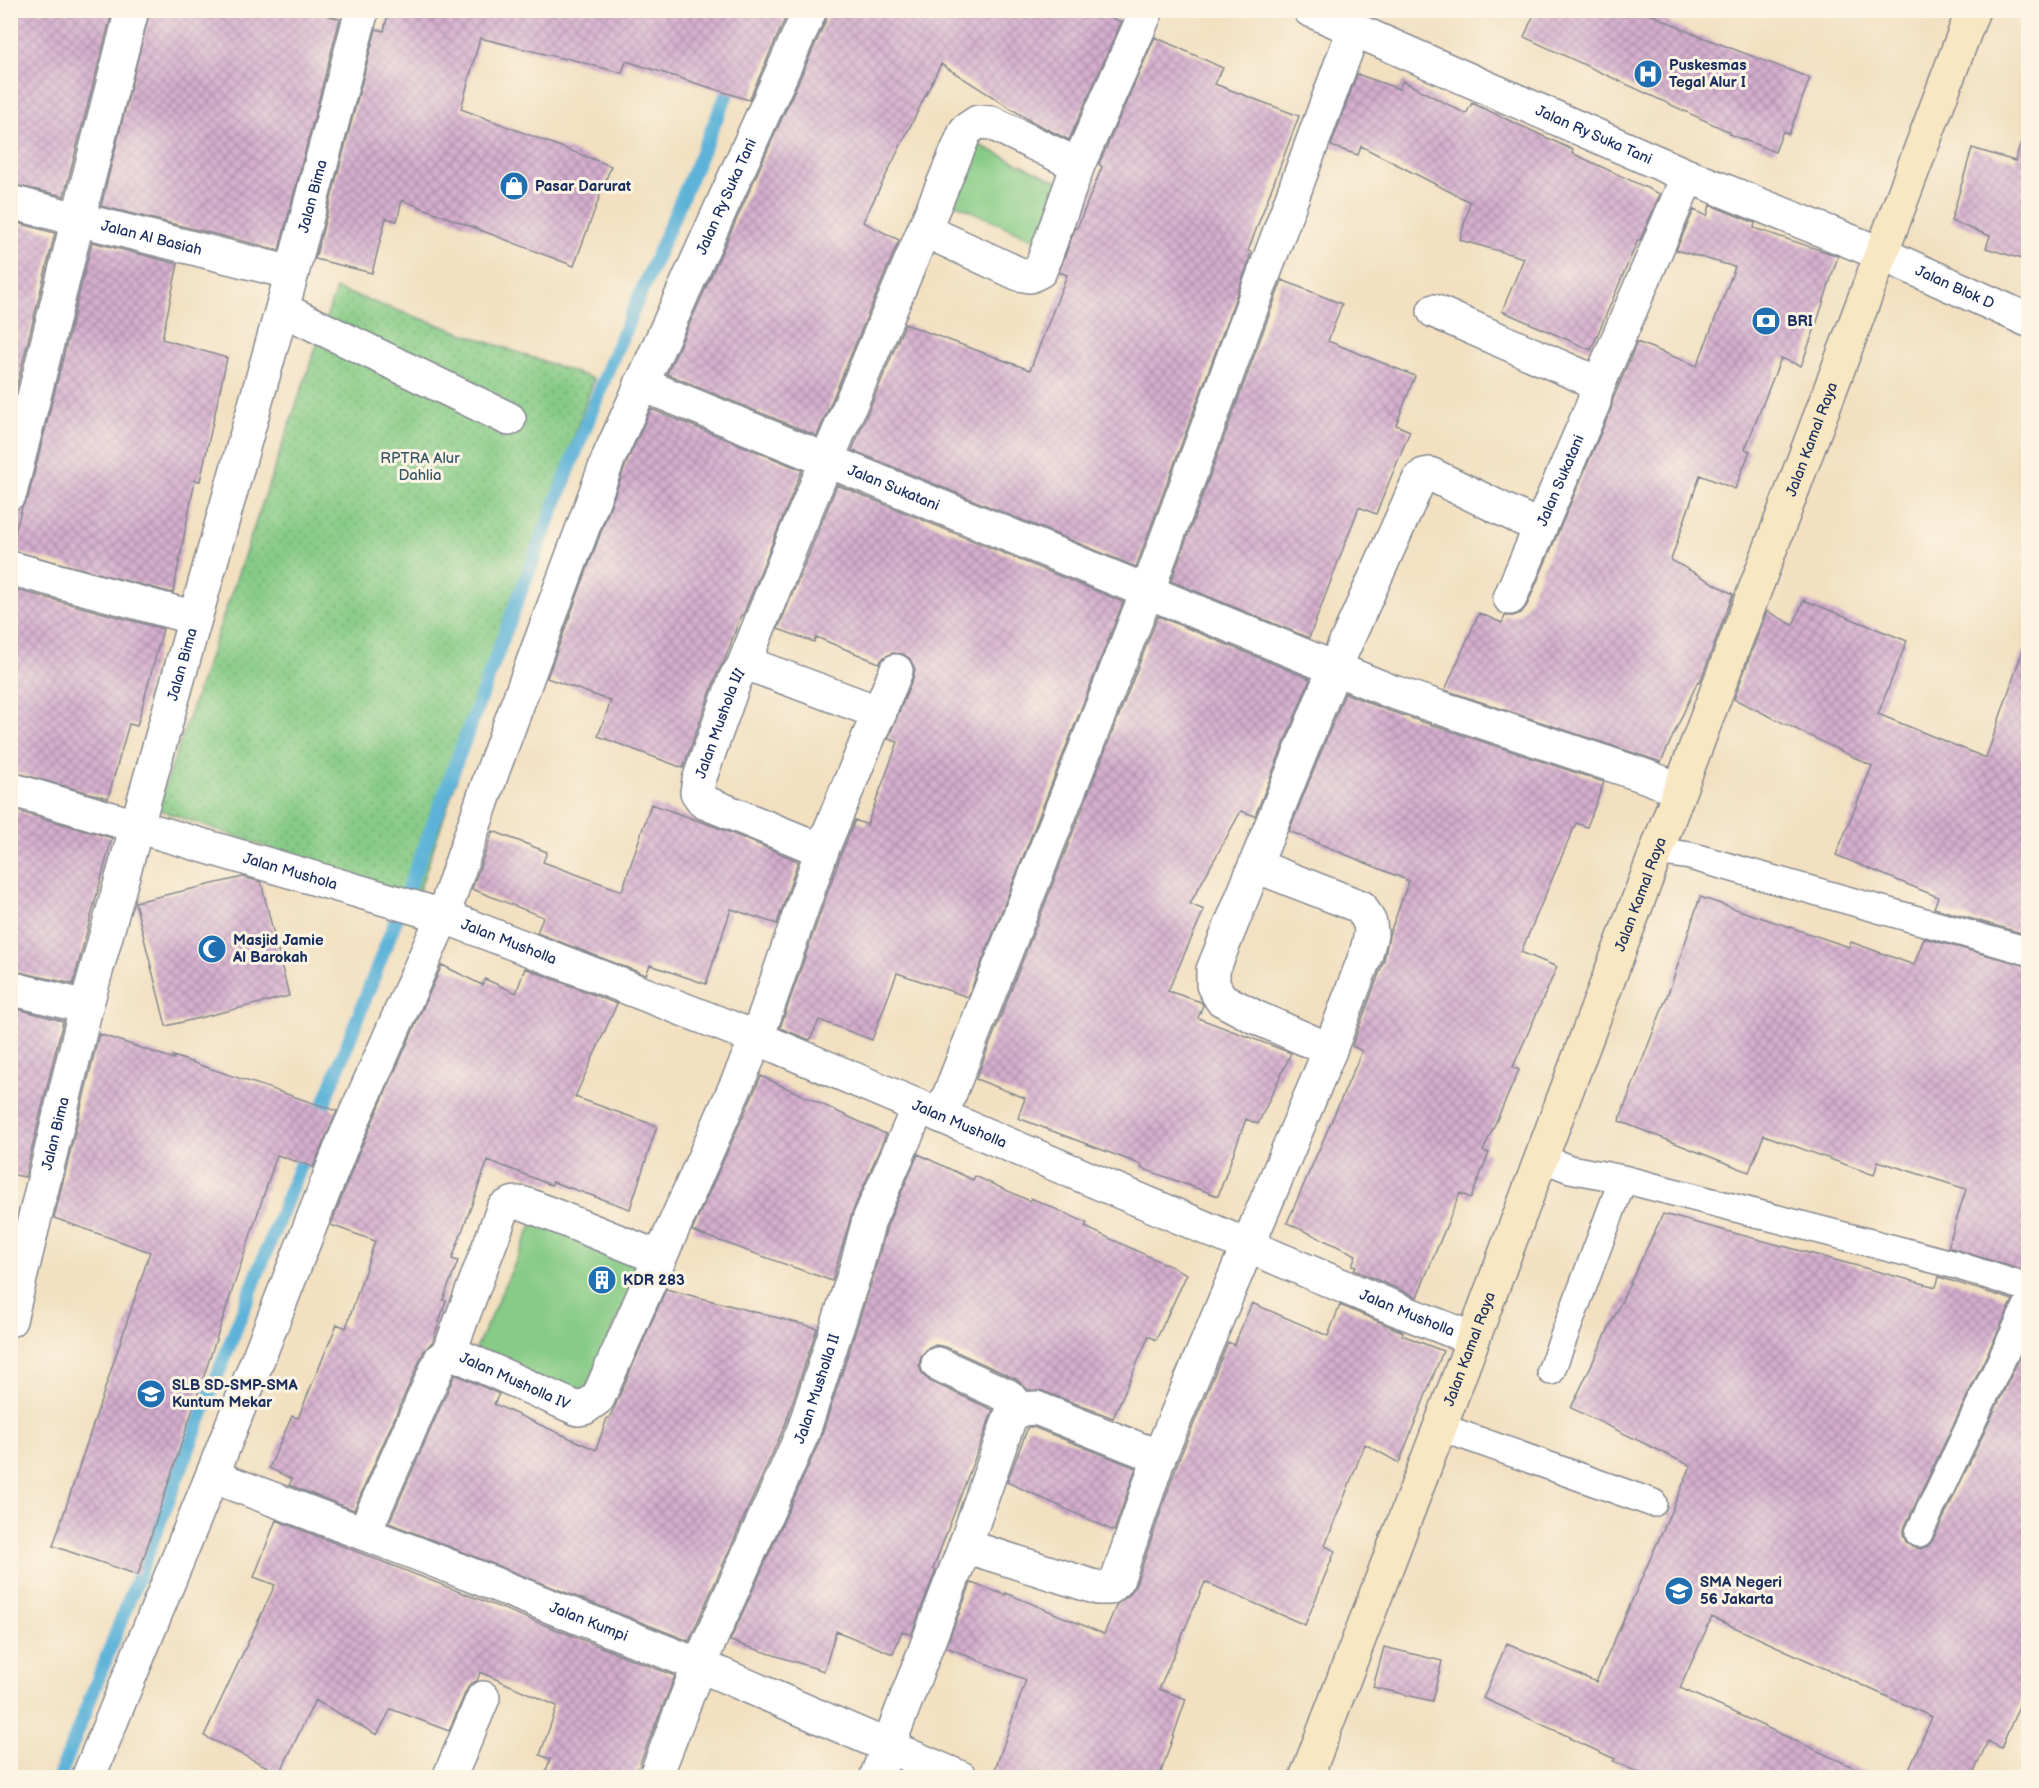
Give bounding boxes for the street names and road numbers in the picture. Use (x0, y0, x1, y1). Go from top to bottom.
street label: Jalan Ry Suka Tani (1533, 101, 1655, 169)
street label: Jalan Ry Suka Tani (692, 136, 760, 258)
street label: Jalan Bima (294, 157, 331, 235)
street label: Jalan Al Basiah (99, 216, 204, 259)
street label: Jalan Blok D (1912, 261, 1998, 313)
street label: Jalan Kamal Raya (1781, 379, 1842, 499)
street label: Jalan Sukatani (1532, 432, 1588, 529)
street label: Jalan Sukatani (845, 460, 942, 515)
street label: Jalan Bima (163, 626, 201, 703)
street label: Jalan Mushola III (691, 664, 749, 781)
street label: Jalan Kamal Raya (1610, 834, 1671, 954)
street label: Jalan Mushola (241, 848, 340, 894)
street label: Jalan Musholla (458, 914, 559, 969)
street label: Jalan Bima (37, 1095, 73, 1172)
street label: Jalan Musholla (909, 1095, 1010, 1152)
street label: Jalan Musholla (1357, 1285, 1458, 1340)
street label: Jalan Kamal Raya (1439, 1289, 1499, 1409)
street label: Jalan Musholla II (790, 1331, 844, 1446)
street label: Jalan Musholla IV (457, 1348, 574, 1414)
street label: Jalan Kumpi (547, 1597, 631, 1646)

